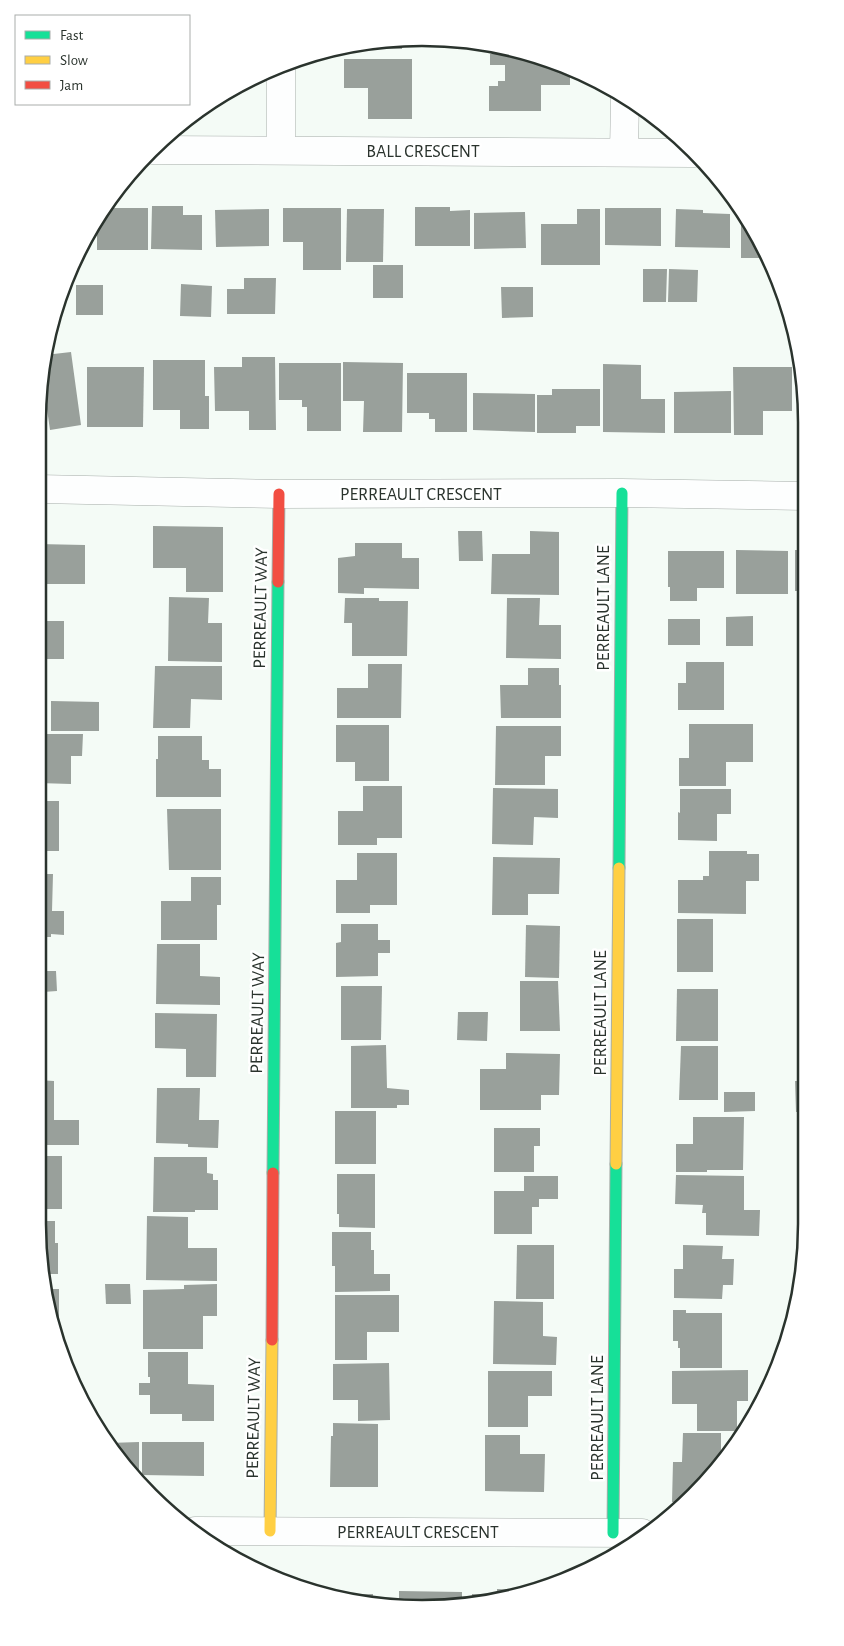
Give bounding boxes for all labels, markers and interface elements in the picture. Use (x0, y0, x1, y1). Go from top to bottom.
legend (15, 15, 190, 105)
text: Fast (60, 28, 84, 43)
text: Slow (60, 53, 88, 68)
text: Jam (60, 78, 83, 93)
street label: BALL CRESCENT (366, 143, 480, 161)
street label: PERREAULT CRESCENT (340, 486, 502, 504)
street label: PERREAULT LANE (595, 545, 613, 671)
street label: PERREAULT WAY (251, 547, 271, 669)
street label: PERREAULT LANE (592, 950, 610, 1076)
street label: PERREAULT WAY (248, 952, 268, 1074)
street label: PERREAULT LANE (589, 1355, 607, 1481)
street label: PERREAULT WAY (244, 1357, 264, 1479)
street label: PERREAULT CRESCENT (337, 1524, 499, 1542)

